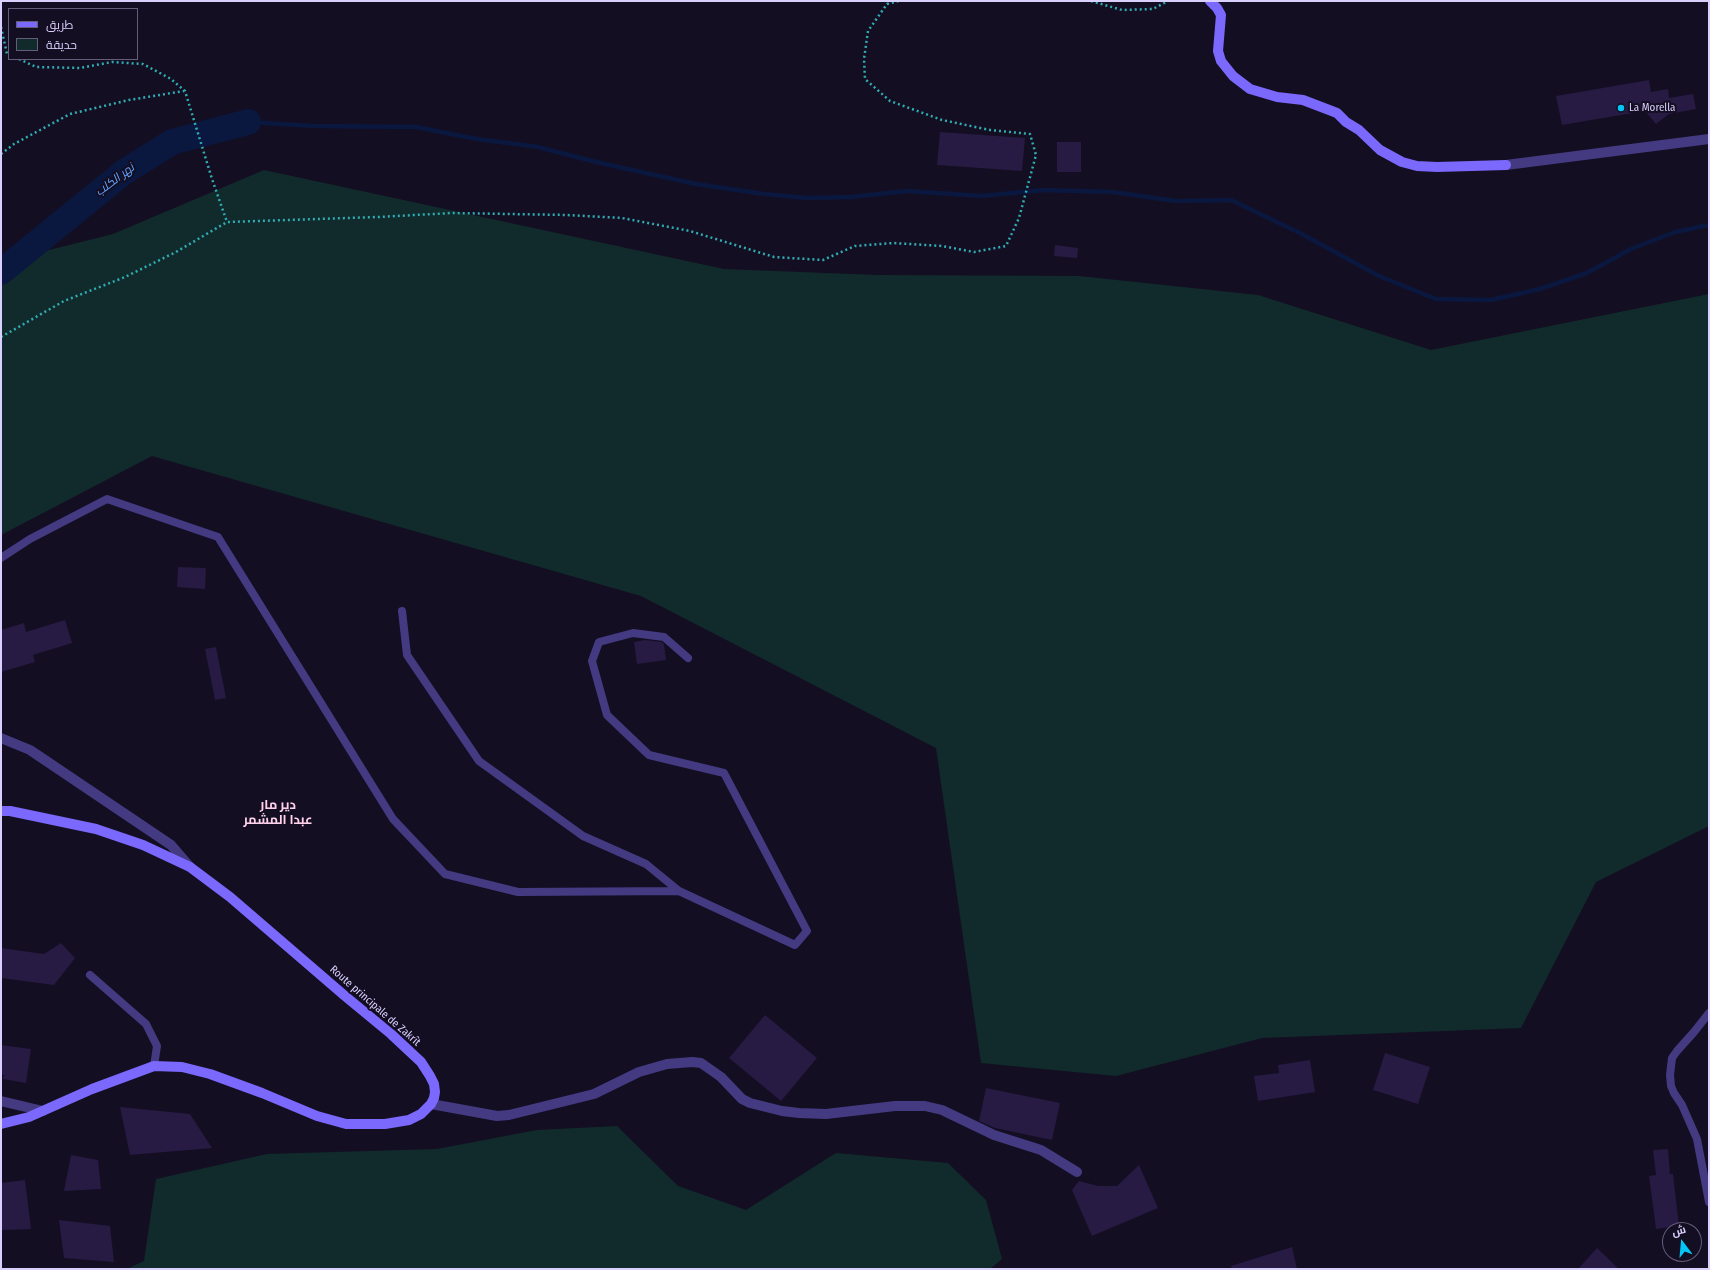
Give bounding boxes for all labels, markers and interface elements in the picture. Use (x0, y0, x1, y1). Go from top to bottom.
legend (8, 8, 138, 60)
text: طريق (46, 18, 73, 32)
text: حديقة (46, 38, 77, 52)
place label: La Morella (1629, 101, 1675, 115)
marker: La Morella (1616, 103, 1626, 113)
water label: نهر الكلب (93, 161, 137, 199)
district label: دير مار عبدا المشمر (243, 797, 313, 828)
street label: Route principale de Zakrît (327, 963, 423, 1049)
north arrow (1662, 1222, 1702, 1262)
text: ش (1670, 1223, 1687, 1239)

